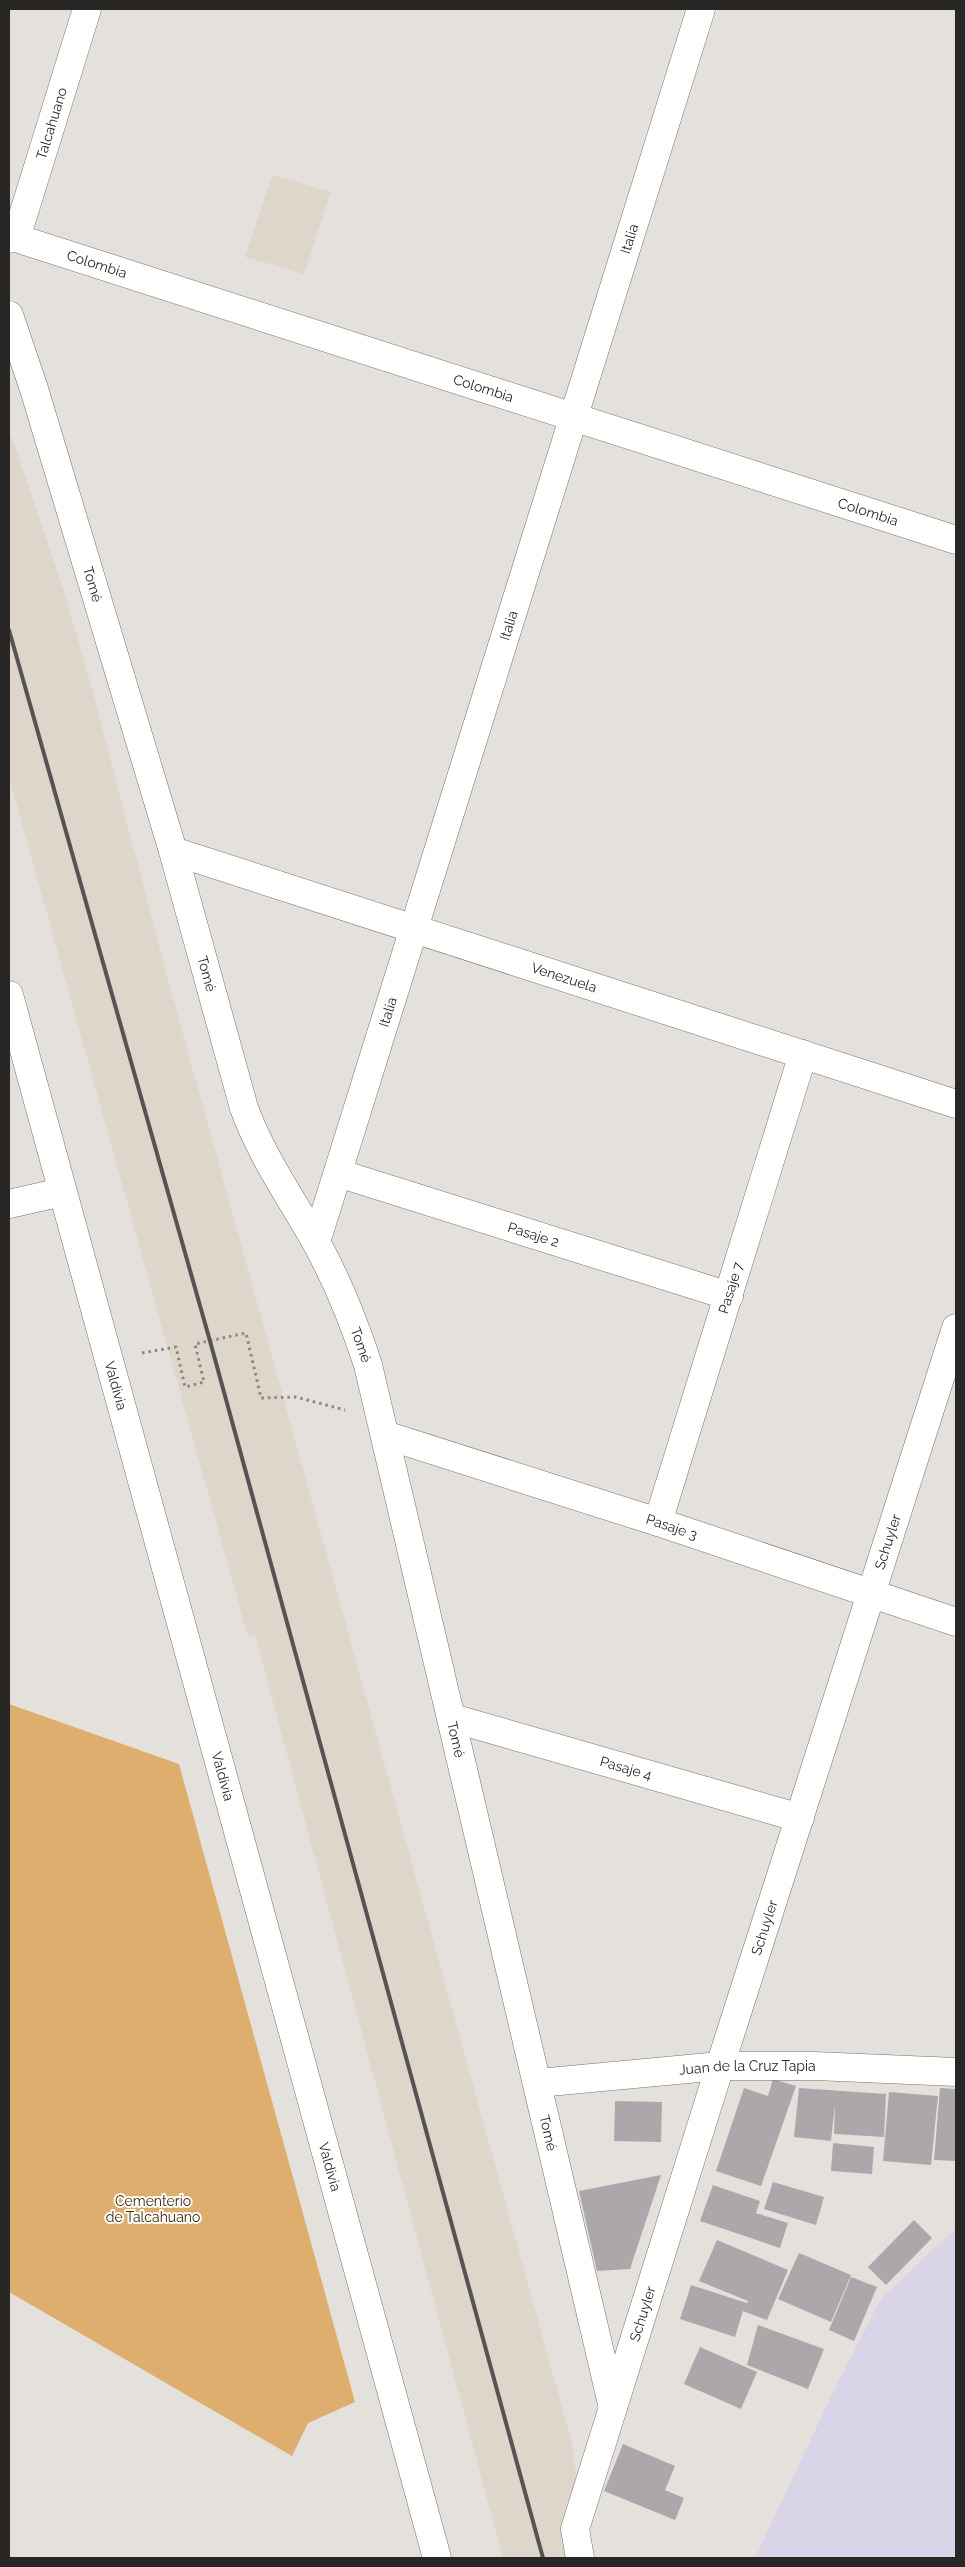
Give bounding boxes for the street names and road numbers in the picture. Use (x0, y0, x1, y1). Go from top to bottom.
street label: Talcahuano (33, 85, 70, 161)
street label: Italia (617, 222, 641, 256)
street label: Colombia (65, 247, 129, 281)
street label: Colombia (451, 371, 516, 405)
street label: Colombia (836, 495, 900, 529)
street label: Tomé (80, 565, 106, 604)
street label: Italia (496, 609, 521, 642)
street label: Tomé (194, 954, 219, 994)
street label: Venezuela (529, 959, 599, 995)
street label: Italia (376, 995, 400, 1029)
street label: Pasaje 2 (506, 1219, 561, 1250)
street label: Pasaje 7 (715, 1260, 746, 1316)
street label: Tomé (348, 1325, 375, 1365)
street label: Valdivia (102, 1359, 130, 1412)
street label: Pasaje 3 (644, 1511, 699, 1543)
street label: Schuyler (871, 1512, 904, 1571)
street label: Tomé (444, 1720, 468, 1759)
street label: Valdivia (209, 1750, 237, 1803)
street label: Pasaje 4 (598, 1753, 654, 1783)
street label: Schuyler (748, 1898, 781, 1957)
street label: Juan de la Cruz Tapia (678, 2058, 816, 2078)
street label: Tomé (536, 2113, 560, 2152)
street label: Valdivia (316, 2141, 344, 2193)
street label: Schuyler (626, 2284, 659, 2343)

